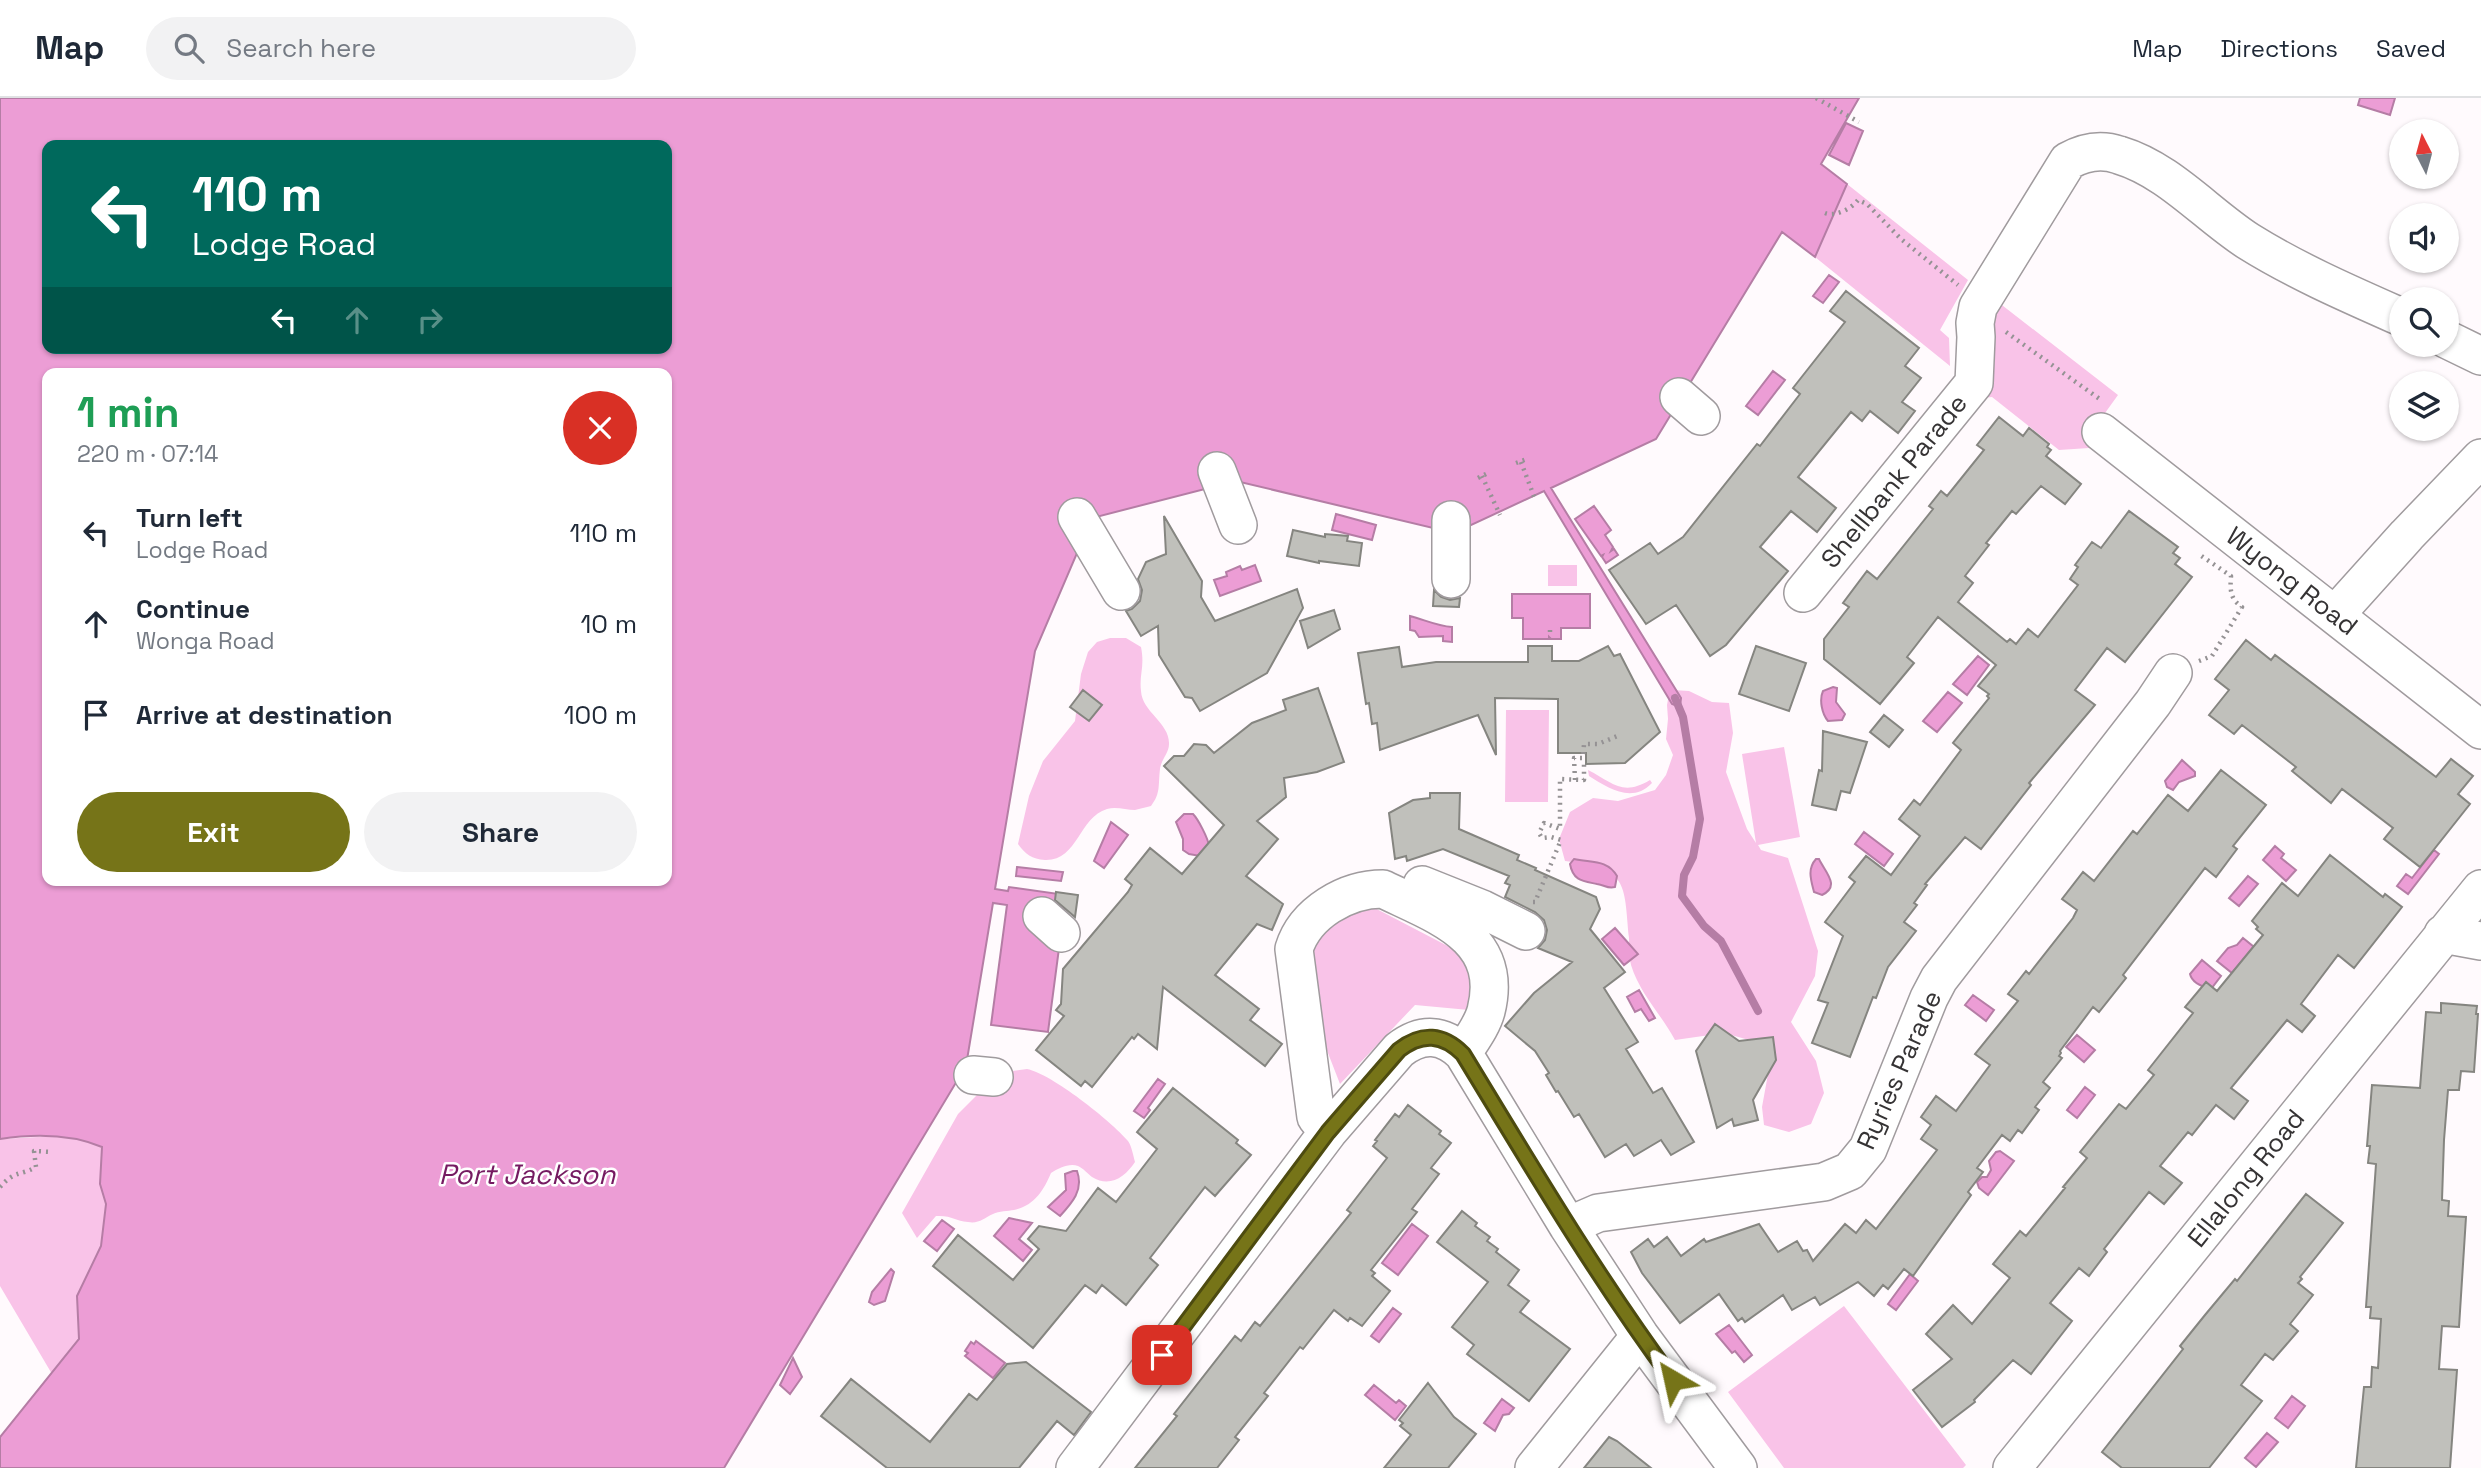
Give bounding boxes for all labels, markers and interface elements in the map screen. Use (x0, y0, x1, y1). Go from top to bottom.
search box (146, 17, 636, 80)
text: Map (35, 27, 104, 69)
icon: search (170, 29, 208, 67)
text: Search here (226, 31, 376, 65)
text: Map (2132, 33, 2182, 64)
text: Directions (2220, 33, 2338, 64)
text: Saved (2376, 33, 2446, 64)
north arrow (2389, 119, 2459, 189)
map controls (2389, 119, 2459, 441)
text: 110 m (192, 163, 322, 225)
icon: left (77, 168, 168, 259)
button: sound (2389, 203, 2459, 273)
text: Lodge Road (192, 224, 376, 264)
button: search (2389, 287, 2459, 357)
icon: left (265, 301, 303, 339)
icon: ahead (338, 301, 376, 339)
icon: right (411, 301, 449, 339)
button: layers (2389, 371, 2459, 441)
text: 1 min (77, 386, 180, 439)
street label: Shellbank Parade (1813, 387, 1975, 575)
button: close (563, 391, 637, 465)
text: 220 m · 07:14 (77, 439, 218, 469)
text: Turn left (136, 501, 243, 535)
icon: left (77, 514, 115, 552)
text: 110 m (570, 516, 637, 550)
street label: Wyong Road (2219, 519, 2365, 643)
text: Lodge Road (136, 535, 268, 565)
text: Continue (136, 592, 250, 626)
icon: ahead (77, 605, 115, 643)
text: 10 m (580, 607, 637, 641)
text: Wonga Road (136, 626, 274, 656)
icon: arrive (77, 696, 115, 734)
text: Arrive at destination (136, 698, 393, 732)
text: 100 m (564, 698, 637, 732)
button: Exit (77, 792, 350, 872)
button: Share (364, 792, 637, 872)
street label: Ryries Parade (1849, 985, 1949, 1155)
street label: Ellalong Road (2180, 1102, 2312, 1254)
water label: Port Jackson (439, 1156, 616, 1192)
pin (1132, 1325, 1192, 1385)
icon: arrive (1143, 1336, 1181, 1374)
position arrow (1636, 1343, 1710, 1417)

